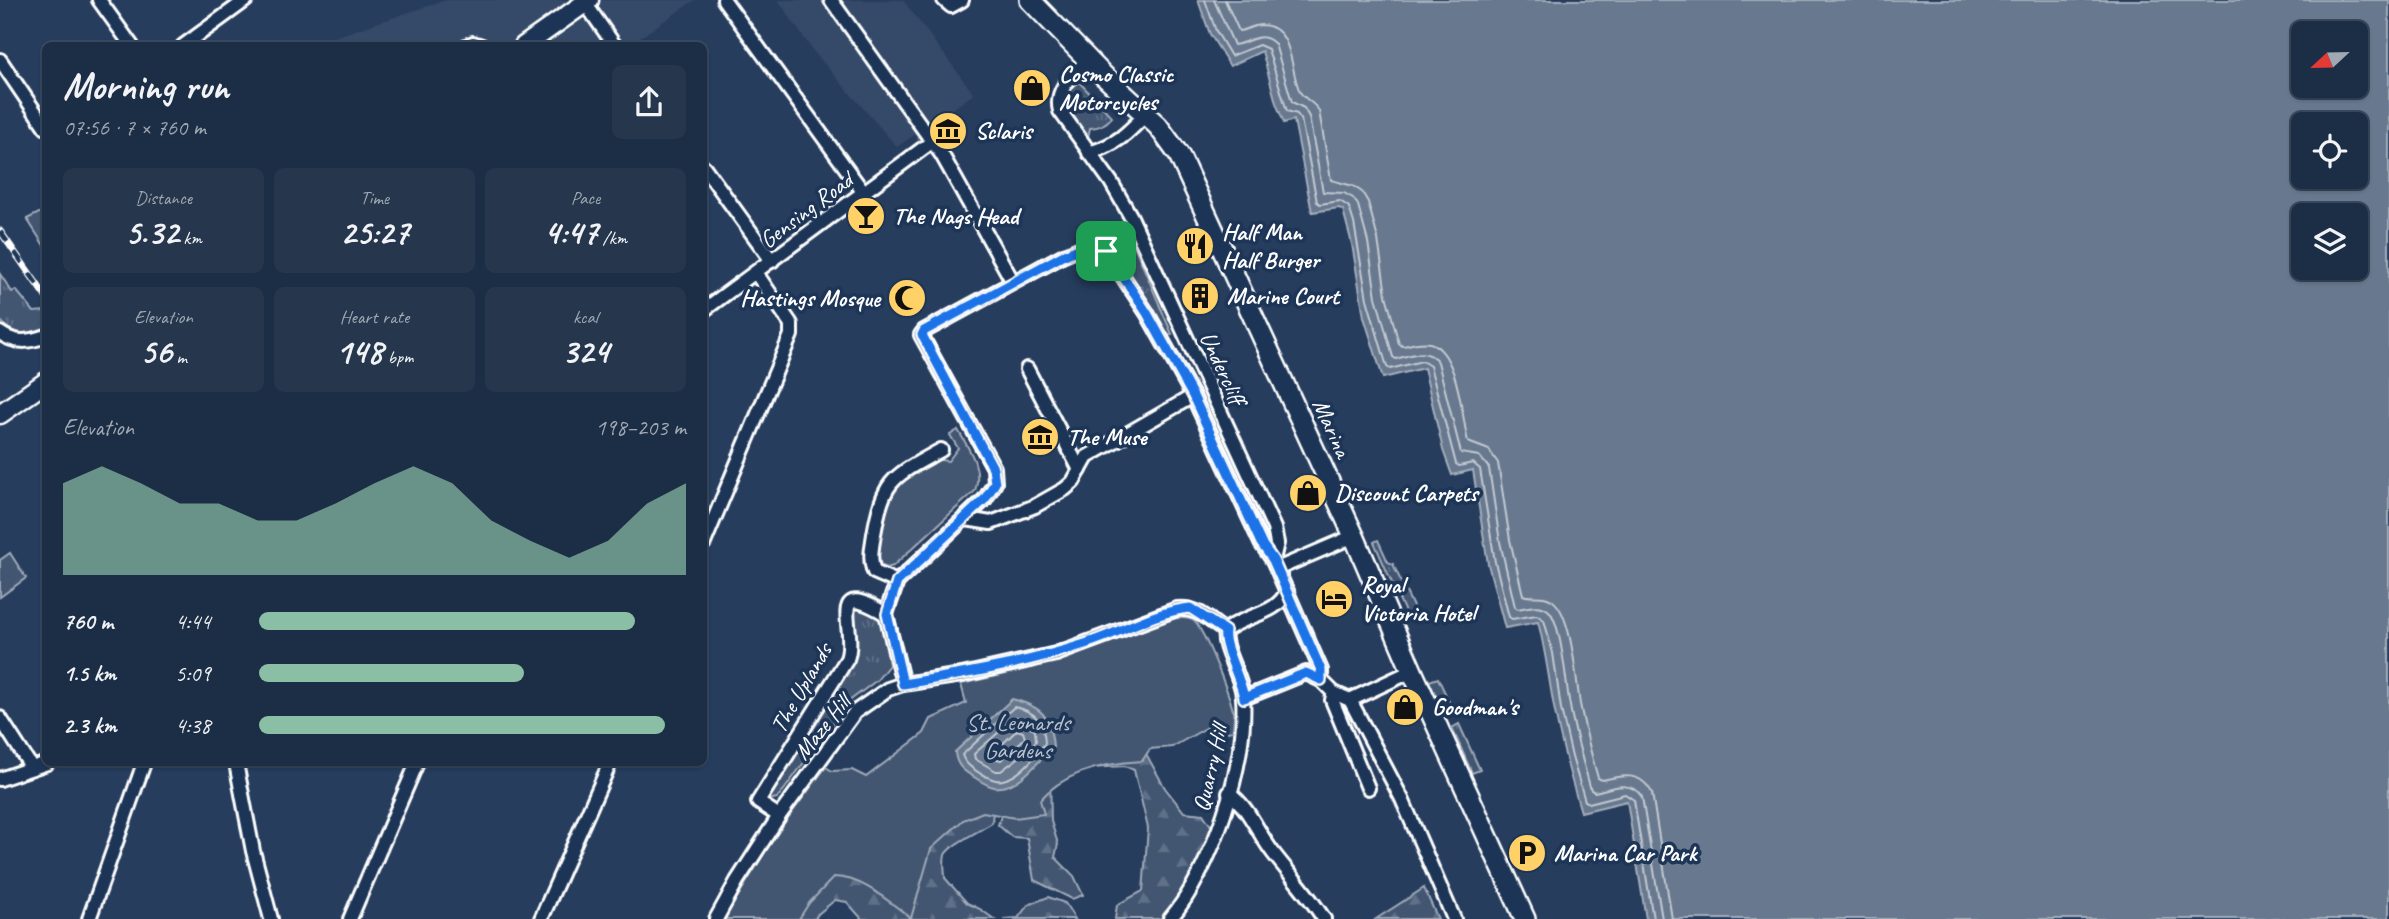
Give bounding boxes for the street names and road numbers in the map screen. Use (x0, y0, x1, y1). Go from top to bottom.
street label: Gensing Road (753, 163, 861, 255)
street label: Undercliff (1193, 327, 1255, 414)
street label: Marina (1306, 394, 1359, 464)
street label: The Uplands (763, 636, 840, 738)
street label: Maze Hill (787, 685, 860, 766)
street label: Quarry Hill (1185, 718, 1235, 814)

